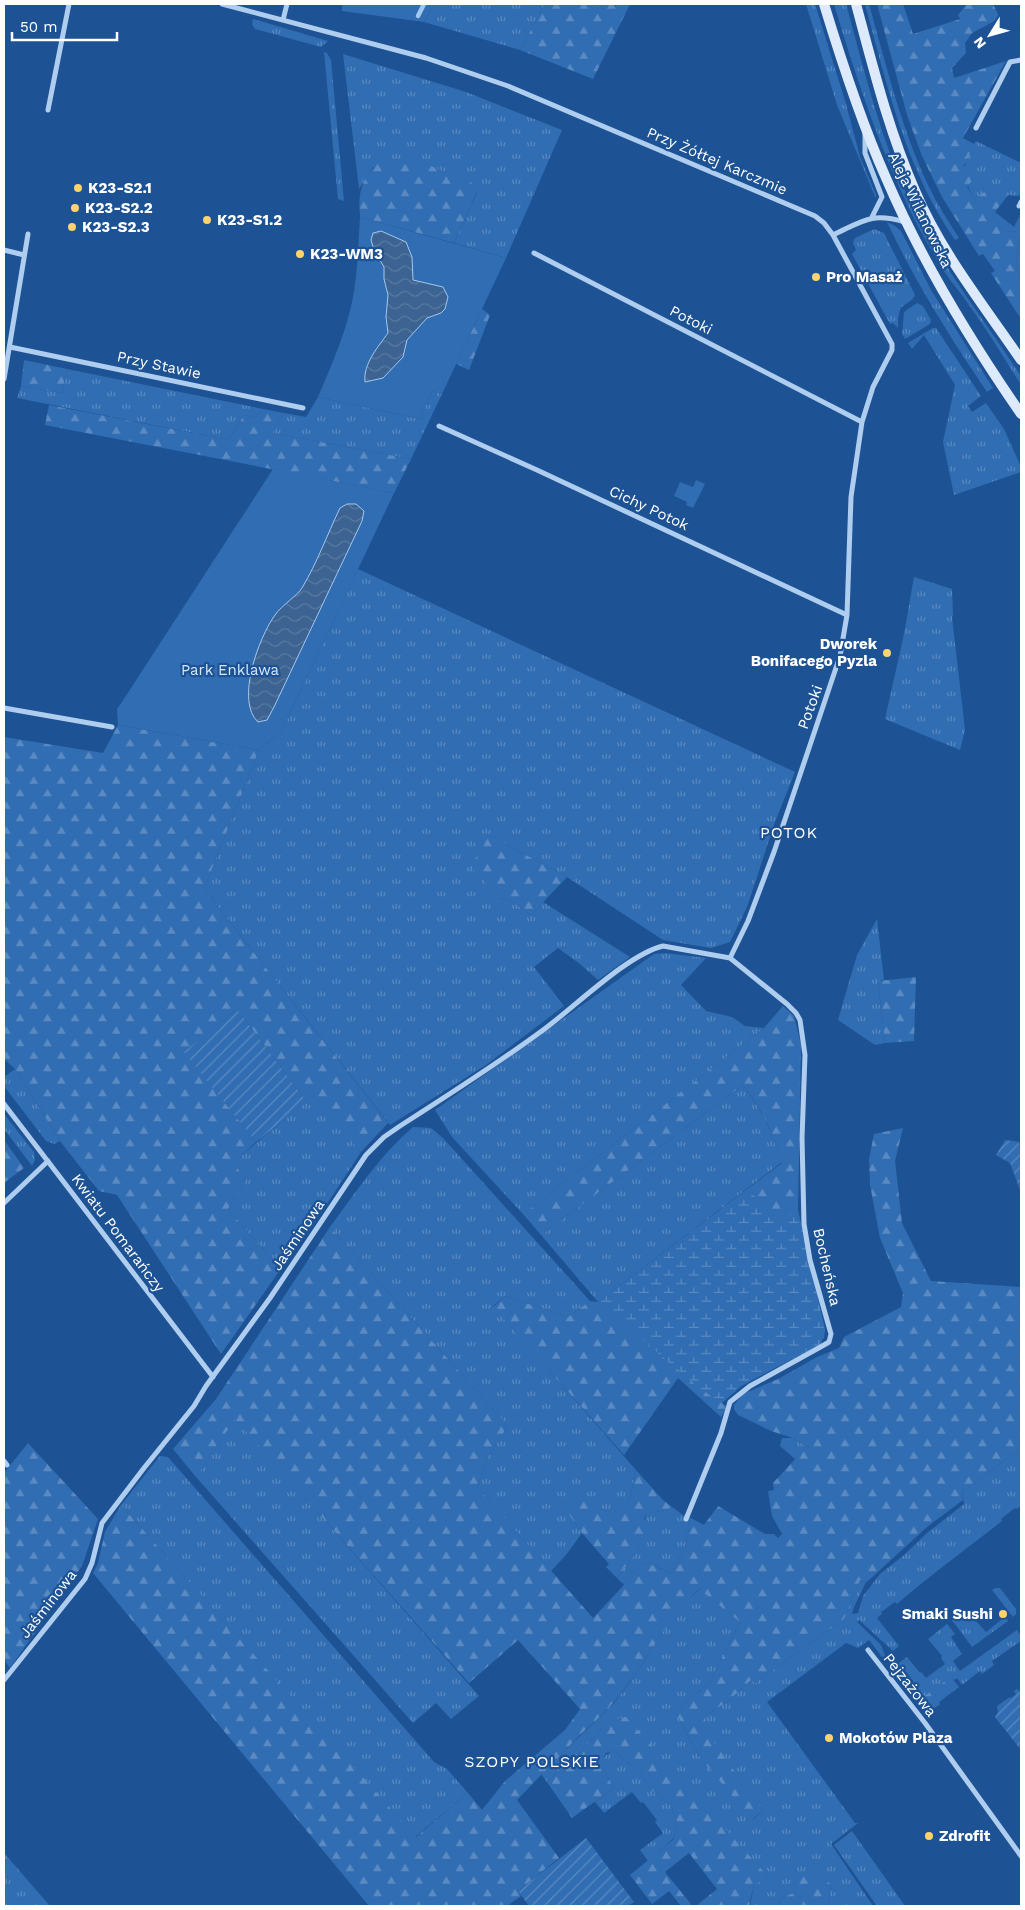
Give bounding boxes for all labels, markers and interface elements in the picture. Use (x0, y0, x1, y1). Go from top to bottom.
scale bar (12, 10, 118, 42)
north arrow (965, 10, 1015, 60)
text: 50 m (20, 18, 57, 36)
text: N (970, 34, 989, 52)
street label: Przy Żółtej Karczmie (644, 123, 790, 199)
street label: Aleja Wilanowska (884, 149, 956, 271)
place label: K23-S2.1 (88, 179, 152, 197)
marker: K23-S2.1 (72, 182, 84, 194)
place label: K23-S2.2 (85, 199, 153, 217)
marker: K23-S2.2 (69, 202, 81, 214)
place label: K23-S1.2 (217, 211, 282, 229)
marker: K23-S1.2 (201, 214, 213, 226)
place label: K23-S2.3 (82, 218, 150, 236)
marker: K23-S2.3 (66, 221, 78, 233)
place label: K23-WM3 (310, 245, 383, 263)
marker: K23-WM3 (294, 248, 306, 260)
place label: Pro Masaż (826, 268, 903, 286)
marker: Pro Masaż (810, 271, 822, 283)
street label: Potoki (667, 302, 715, 338)
street label: Przy Stawie (115, 347, 203, 383)
street label: Cichy Potok (606, 482, 692, 535)
place label: Dworek Bonifacego Pyzla (751, 635, 878, 670)
marker: Dworek Bonifacego Pyzla (881, 647, 893, 659)
park label: Park Enklawa (181, 661, 280, 679)
street label: Potoki (794, 682, 826, 732)
district label: POTOK (760, 823, 818, 842)
street label: Kwiatu Pomarańczy (68, 1170, 168, 1296)
street label: Jaśminowa (268, 1196, 329, 1274)
street label: Bocheńska (809, 1226, 845, 1308)
street label: Jaśminowa (16, 1566, 81, 1642)
place label: Smaki Sushi (902, 1605, 993, 1623)
marker: Smaki Sushi (997, 1608, 1009, 1620)
street label: Pejzażowa (880, 1650, 941, 1721)
place label: Mokotów Plaza (839, 1729, 953, 1747)
marker: Mokotów Plaza (823, 1732, 835, 1744)
district label: SZOPY POLSKIE (464, 1752, 600, 1771)
place label: Zdrofit (939, 1827, 991, 1845)
marker: Zdrofit (923, 1830, 935, 1842)

